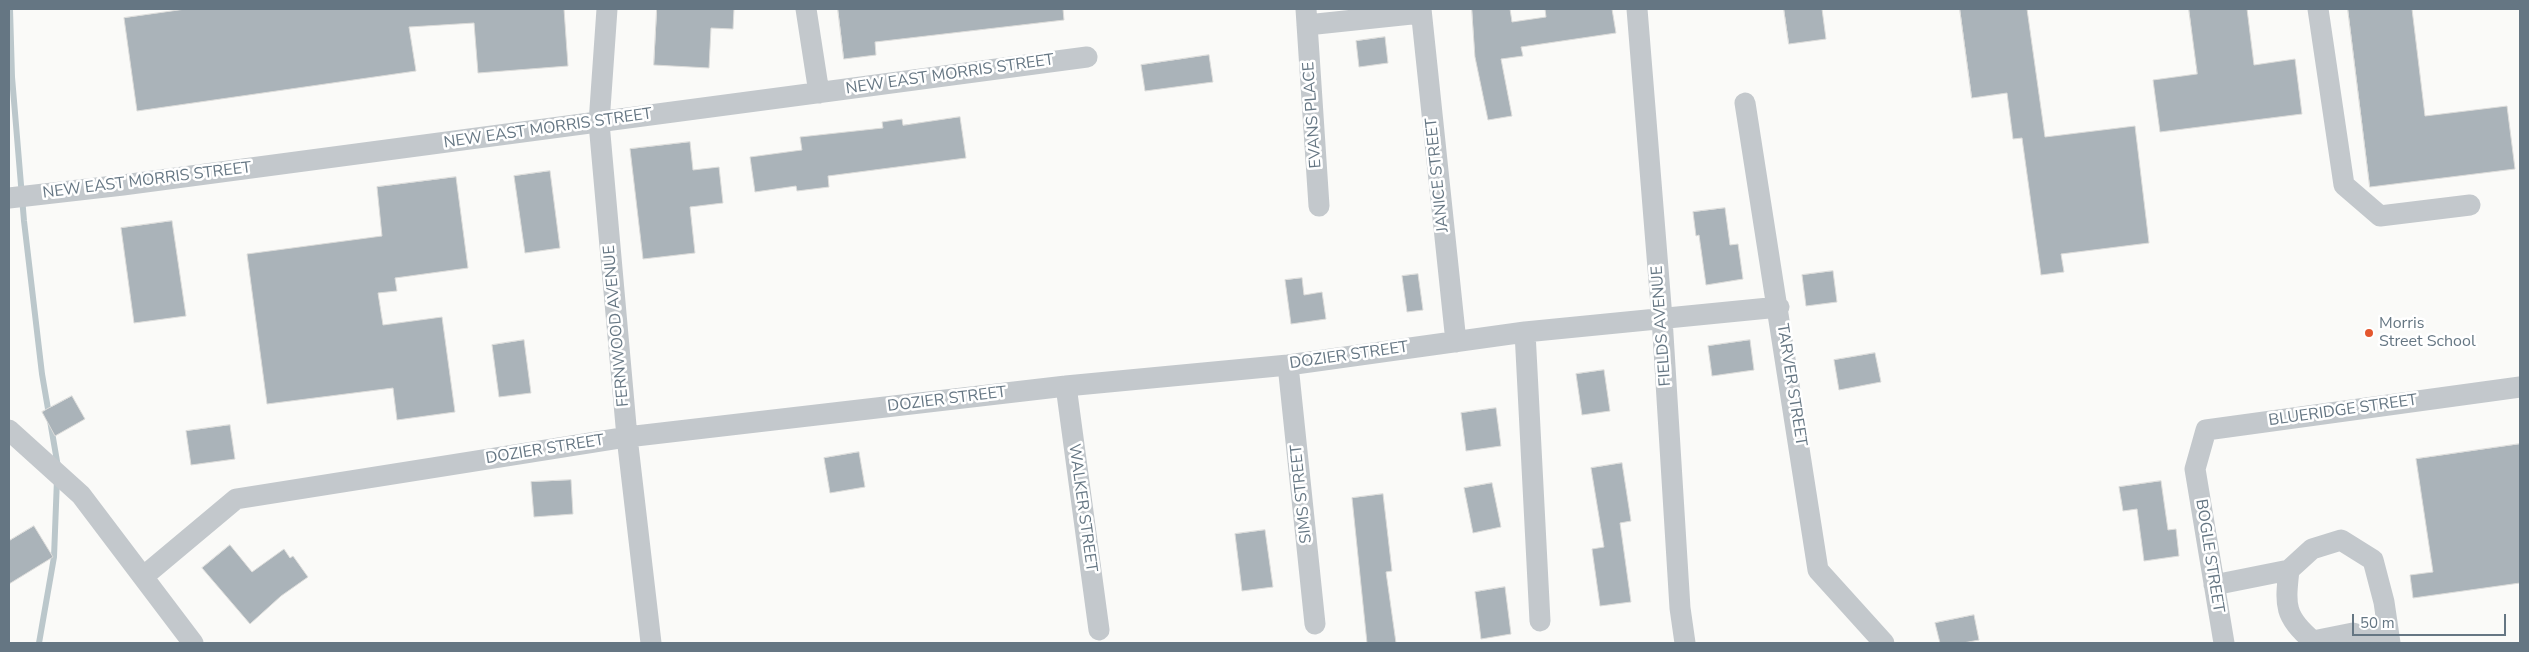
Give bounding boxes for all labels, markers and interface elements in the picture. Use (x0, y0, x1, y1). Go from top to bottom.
street label: NEW EAST MORRIS STREET (845, 51, 1055, 99)
street label: EVANS PLACE (1300, 61, 1326, 169)
street label: NEW EAST MORRIS STREET (443, 105, 653, 153)
street label: JANICE STREET (1422, 117, 1454, 233)
street label: NEW EAST MORRIS STREET (42, 159, 252, 203)
street label: FERNWOOD AVENUE (600, 244, 634, 408)
street label: FIELDS AVENUE (1648, 265, 1676, 387)
place label: Morris Street School (2379, 314, 2476, 352)
street label: TARVER STREET (1772, 322, 1810, 448)
marker: Morris Street School (2363, 327, 2375, 339)
street label: DOZIER STREET (1288, 338, 1410, 374)
street label: DOZIER STREET (886, 383, 1008, 417)
street label: BLUERIDGE STREET (2267, 391, 2419, 431)
street label: DOZIER STREET (484, 431, 606, 469)
street label: WALKER STREET (1063, 443, 1101, 573)
street label: SIMS STREET (1287, 443, 1317, 545)
street label: BOGLE STREET (2191, 498, 2227, 614)
scale bar (2354, 604, 2508, 636)
text: 50 m (2360, 613, 2395, 633)

